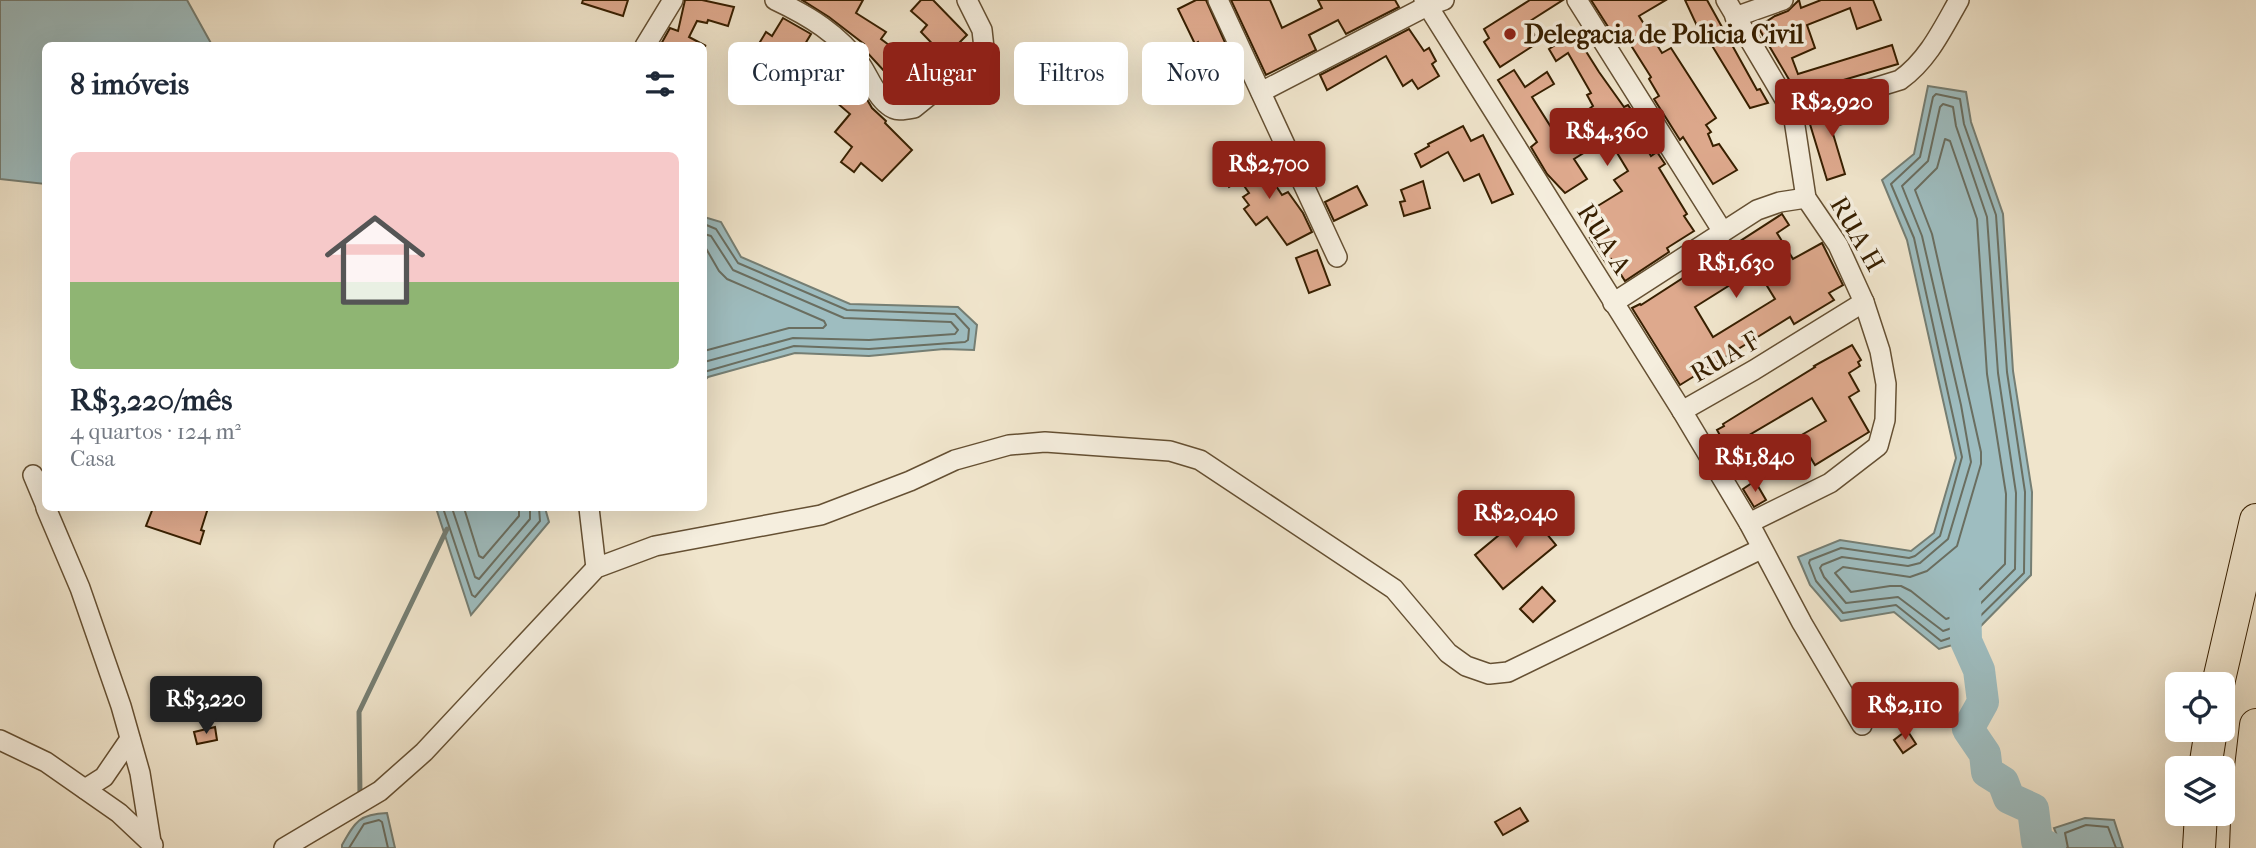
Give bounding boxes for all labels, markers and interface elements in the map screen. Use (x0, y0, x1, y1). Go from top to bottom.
place label: Delegacia de Policia Civil (1524, 19, 1805, 50)
marker: Delegacia de Policia Civil (1502, 26, 1518, 42)
chip: Comprar (728, 42, 869, 105)
chip: Alugar (883, 42, 1000, 105)
chip: Filtros (1014, 42, 1128, 105)
chip: Novo (1142, 42, 1244, 105)
icon: filters (641, 65, 679, 103)
text: 8 imóveis (70, 67, 189, 102)
pin: R$2,920 (1767, 80, 1897, 139)
text: R$2,920 (1791, 88, 1873, 115)
pin: R$4,360 (1542, 108, 1672, 168)
text: R$4,360 (1566, 117, 1648, 144)
pin: R$2,700 (1204, 142, 1334, 201)
text: R$2,700 (1228, 150, 1310, 177)
street label: RUA H (1823, 191, 1891, 277)
icon: home (312, 197, 438, 323)
street label: RUA A (1570, 198, 1638, 281)
pin: R$1,630 (1671, 240, 1801, 300)
text: R$1,630 (1698, 249, 1774, 276)
street label: RUA F (1685, 325, 1765, 389)
text: R$3,220/mês (70, 383, 232, 418)
text: 4 quartos · 124 m² (70, 418, 241, 445)
pin: R$1,840 (1690, 434, 1820, 494)
text: R$1,840 (1715, 443, 1795, 470)
text: Casa (70, 445, 115, 472)
pin: R$2,040 (1451, 490, 1581, 550)
text: R$2,040 (1474, 499, 1558, 526)
map controls (2165, 672, 2235, 826)
button: locate (2165, 672, 2235, 742)
pin: R$3,220 (141, 676, 271, 736)
pin: R$2,110 (1840, 682, 1970, 742)
text: R$3,220 (166, 685, 246, 712)
text: R$2,110 (1868, 691, 1942, 718)
button: layers (2165, 756, 2235, 826)

